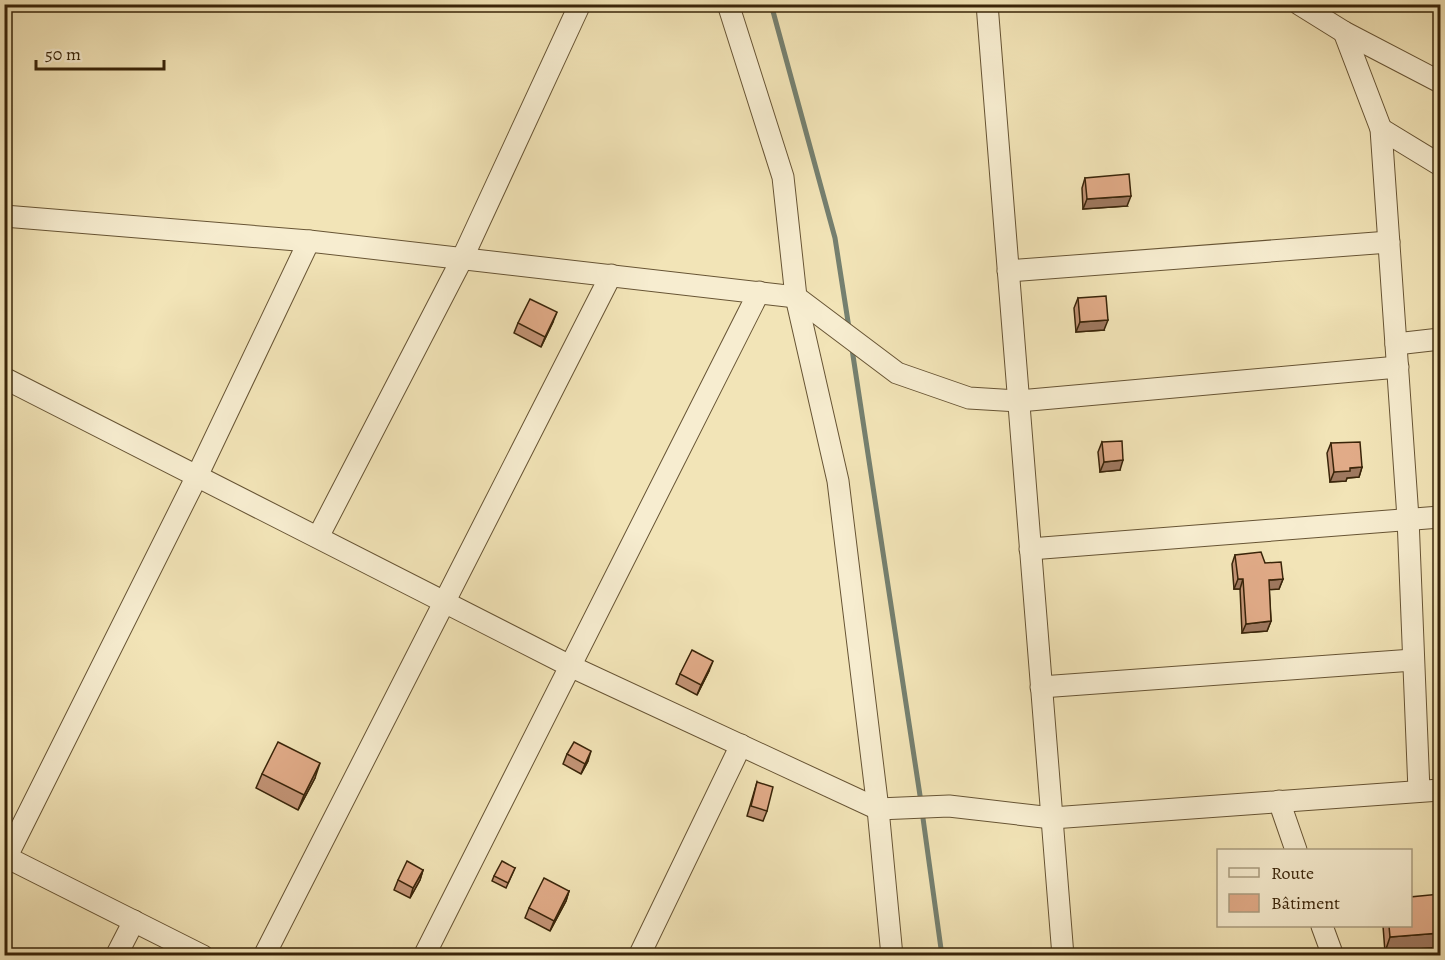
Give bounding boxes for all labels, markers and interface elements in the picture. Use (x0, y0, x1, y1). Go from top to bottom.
scale bar (36, 33, 164, 71)
text: 50 m (45, 42, 81, 66)
legend (1217, 849, 1412, 927)
text: Route (1271, 861, 1314, 885)
text: Bâtiment (1271, 891, 1340, 915)

